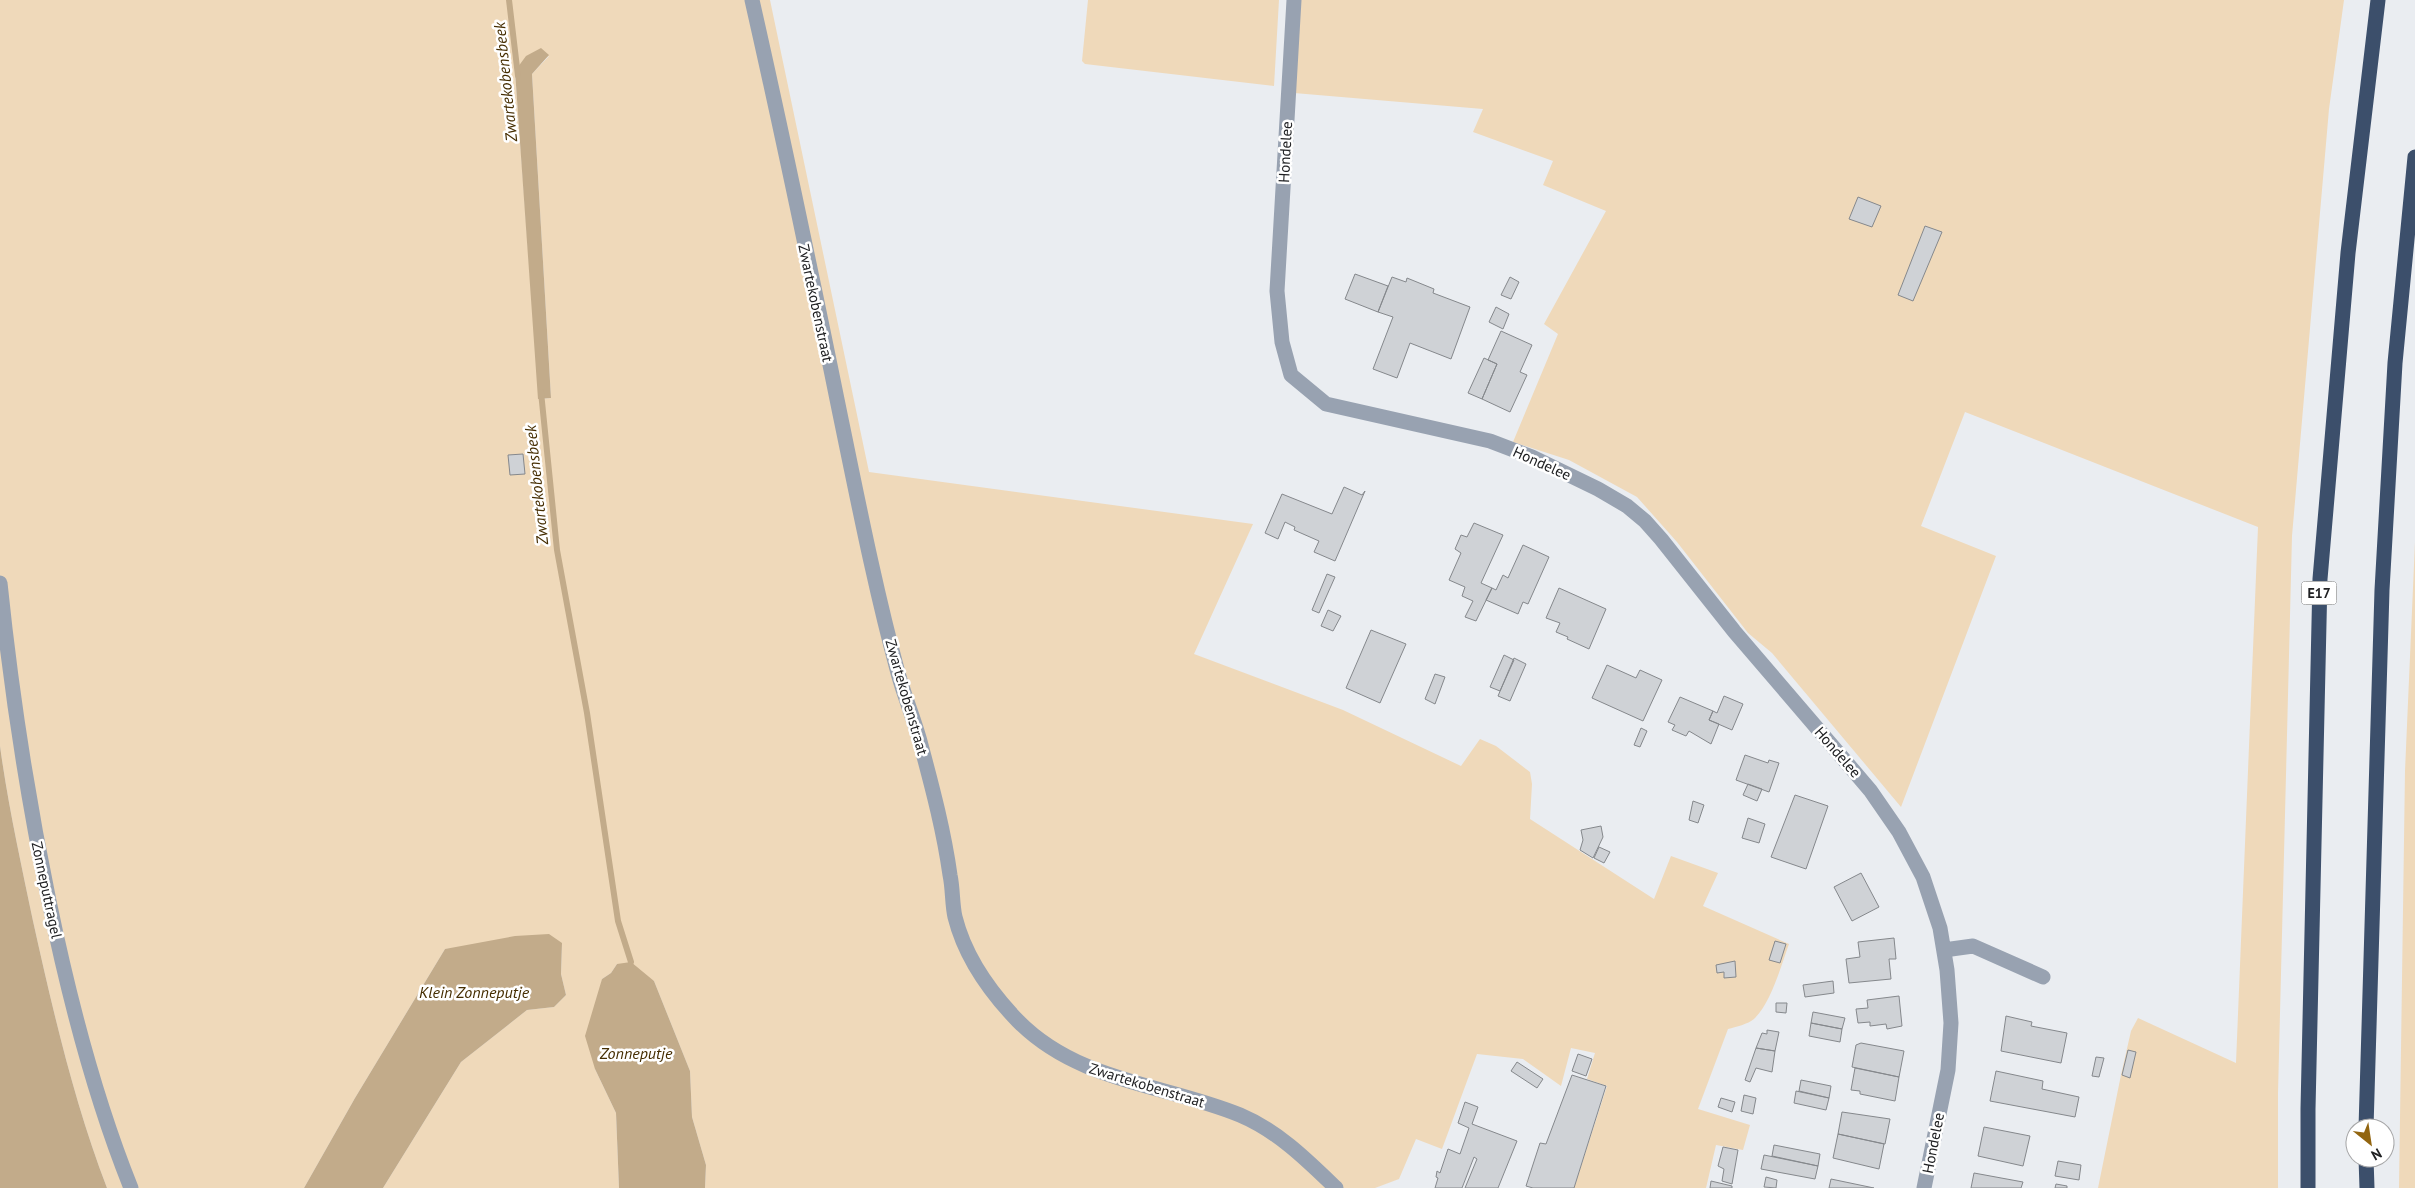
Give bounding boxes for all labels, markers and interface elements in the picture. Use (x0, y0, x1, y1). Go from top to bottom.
water label: Zwartekobensbeek (489, 20, 521, 144)
street label: Hondelee (1274, 121, 1296, 183)
street label: Zwartekobenstraat (794, 242, 838, 364)
water label: Zwartekobensbeek (520, 423, 552, 547)
street label: Hondelee (1510, 442, 1574, 484)
road number: E17 (2302, 582, 2336, 604)
street label: Zwartekobenstraat (881, 637, 933, 757)
street label: Hondelee (1811, 723, 1865, 781)
street label: Zonneputtragel (27, 840, 67, 941)
water label: Klein Zonneputje (419, 982, 530, 1002)
water label: Zonneputje (599, 1043, 673, 1063)
street label: Zwartekobenstraat (1087, 1058, 1207, 1112)
street label: Hondelee (1918, 1111, 1948, 1175)
north arrow (2345, 1118, 2395, 1168)
text: N (2368, 1144, 2385, 1164)

